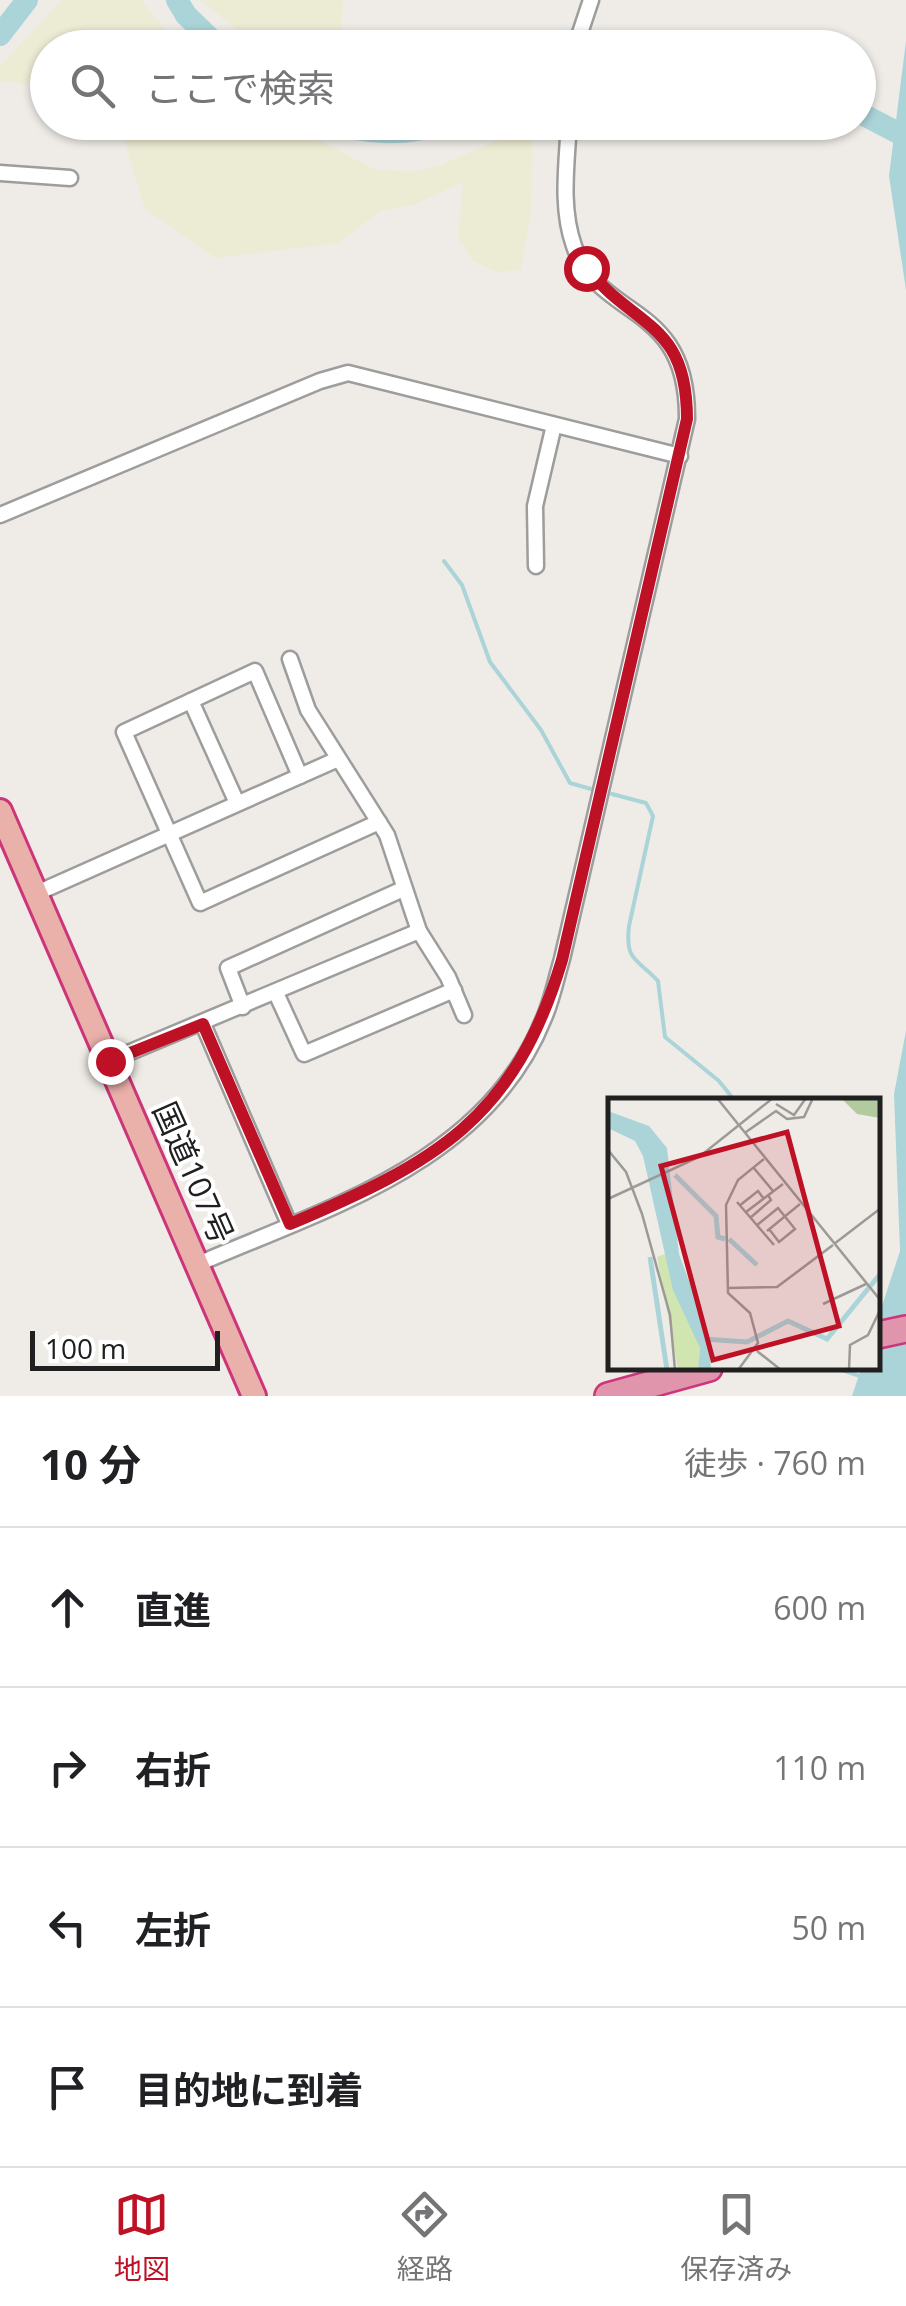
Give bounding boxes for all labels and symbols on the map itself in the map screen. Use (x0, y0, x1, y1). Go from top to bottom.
route start (564, 246, 610, 292)
route end (88, 1039, 134, 1085)
street label: 国道107号 (144, 1095, 245, 1250)
inset map (608, 1098, 881, 1371)
scale bar (30, 1326, 220, 1370)

